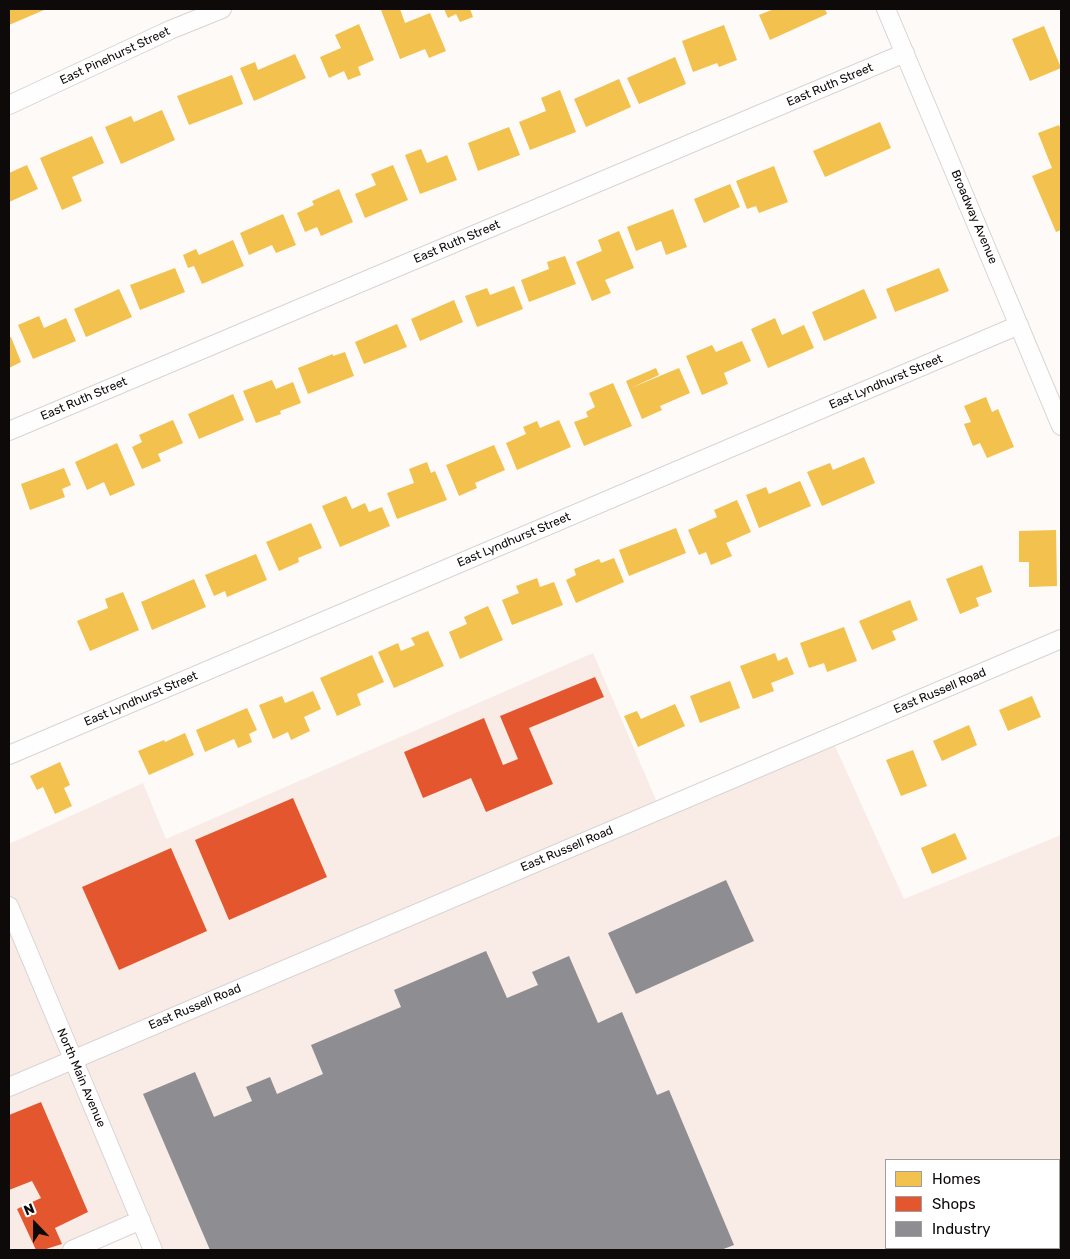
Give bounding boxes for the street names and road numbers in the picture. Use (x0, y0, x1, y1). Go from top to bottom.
street label: East Pinehurst Street (58, 24, 172, 88)
street label: East Ruth Street (785, 60, 875, 110)
street label: Broadway Avenue (948, 168, 1000, 266)
street label: East Ruth Street (412, 217, 502, 267)
street label: East Lyndhurst Street (827, 352, 945, 412)
street label: East Ruth Street (39, 374, 129, 424)
street label: East Lyndhurst Street (455, 510, 573, 570)
street label: East Russell Road (892, 665, 988, 717)
street label: East Lyndhurst Street (82, 669, 200, 729)
street label: East Russell Road (519, 823, 615, 875)
street label: East Russell Road (147, 981, 243, 1033)
street label: North Main Avenue (54, 1026, 108, 1130)

